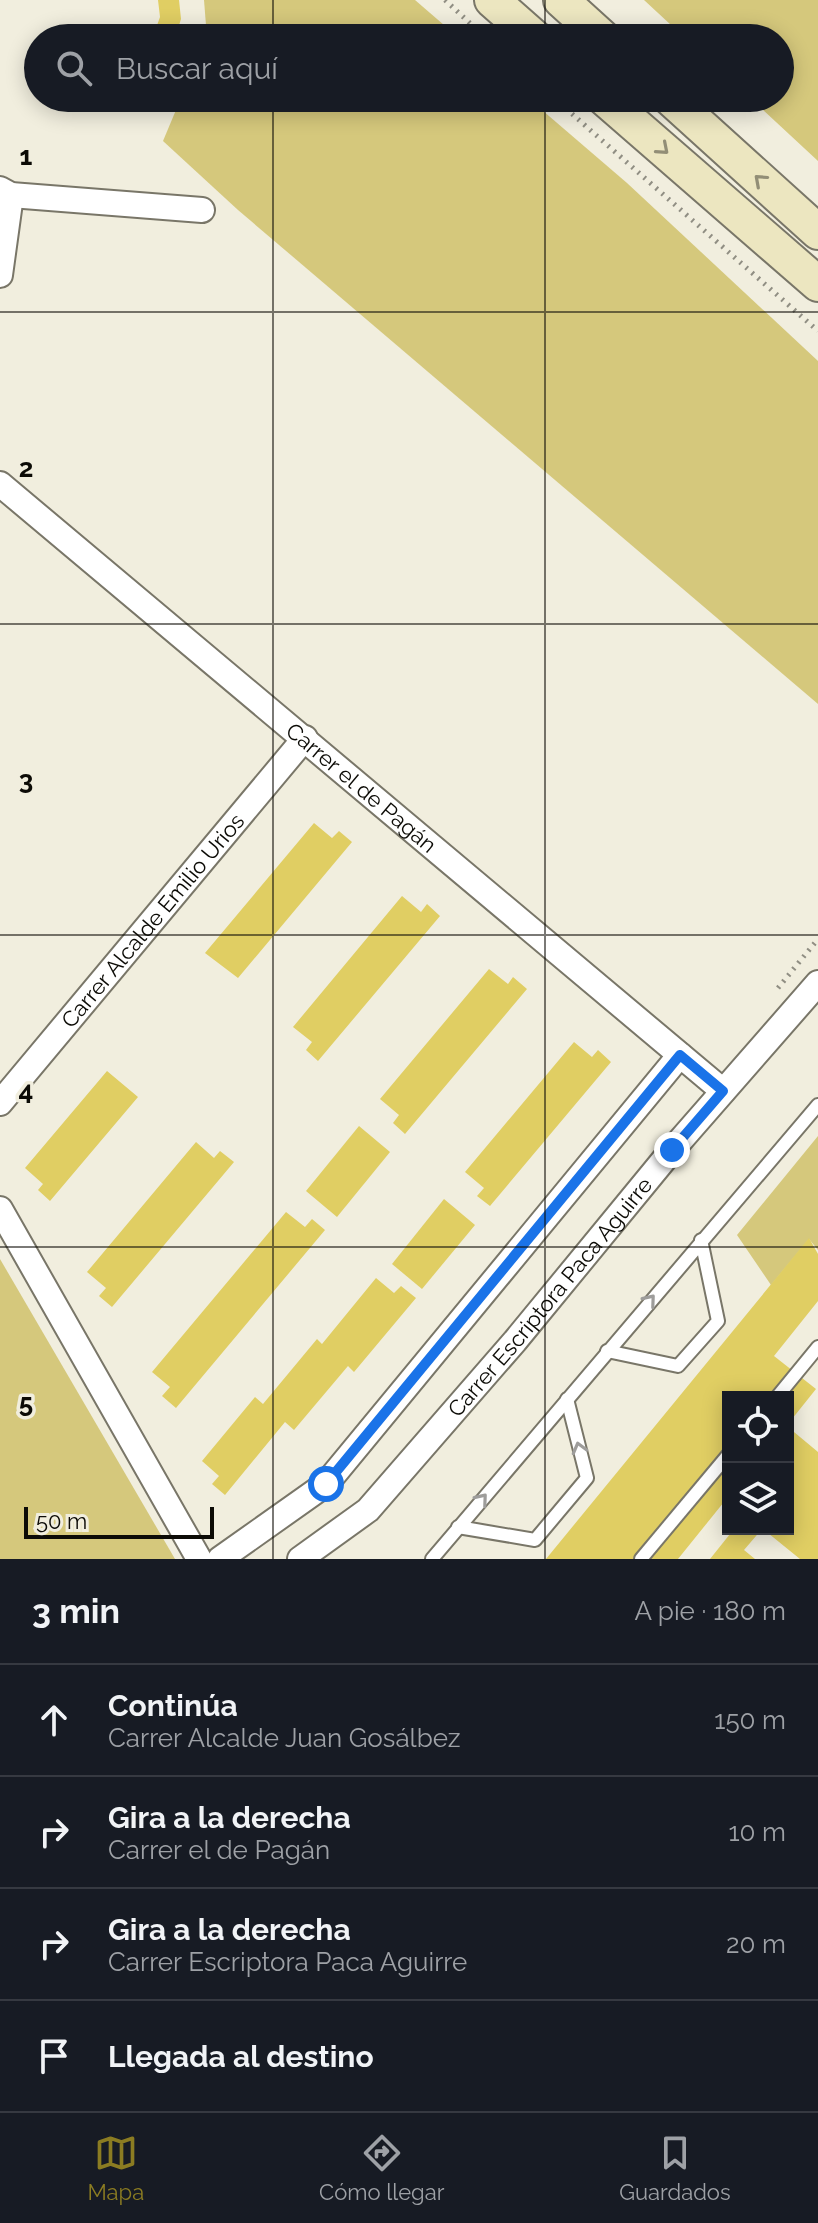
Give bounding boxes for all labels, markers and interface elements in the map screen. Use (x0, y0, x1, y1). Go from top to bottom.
search box (24, 24, 794, 112)
icon: search (52, 46, 96, 90)
text: Buscar aquí (116, 51, 278, 86)
one-way arrow (653, 140, 668, 154)
text: 1 (20, 141, 33, 171)
one-way arrow (755, 175, 770, 190)
text: 2 (19, 453, 33, 483)
street label: Carrer el de Pagán (281, 717, 442, 858)
text: 3 (19, 765, 33, 795)
street label: Carrer Alcalde Emilio Urios (56, 808, 249, 1033)
text: 4 (19, 1076, 33, 1106)
route end (654, 1132, 690, 1168)
street label: Carrer Escriptora Paca Aguirre (442, 1172, 657, 1422)
one-way arrow (640, 1295, 655, 1310)
text: 5 (19, 1388, 33, 1418)
map controls (722, 1391, 794, 1535)
button: locate (722, 1391, 794, 1463)
one-way arrow (572, 1441, 589, 1455)
button: layers (722, 1463, 794, 1535)
route start (308, 1466, 344, 1502)
one-way arrow (472, 1494, 487, 1508)
scale bar (24, 1503, 214, 1539)
text: 50 m (36, 1508, 87, 1534)
text: 3 min (32, 1591, 120, 1631)
text: A pie · 180 m (634, 1596, 786, 1626)
text: Continúa (108, 1688, 238, 1723)
icon: ahead (32, 1698, 76, 1742)
text: 150 m (714, 1705, 786, 1735)
text: Carrer Alcalde Juan Gosálbez (108, 1723, 461, 1753)
text: Gira a la derecha (108, 1800, 351, 1835)
icon: right (32, 1810, 76, 1854)
text: 10 m (728, 1817, 786, 1847)
text: Carrer el de Pagán (108, 1835, 330, 1865)
text: Gira a la derecha (108, 1912, 351, 1947)
icon: right (32, 1922, 76, 1966)
text: 20 m (726, 1929, 786, 1959)
text: Carrer Escriptora Paca Aguirre (108, 1947, 467, 1977)
icon: arrive (32, 2034, 76, 2078)
text: Llegada al destino (108, 2039, 374, 2074)
tab: Mapa (87, 2131, 144, 2205)
tab: Cómo llegar (319, 2131, 444, 2205)
tab: Guardados (619, 2131, 731, 2205)

